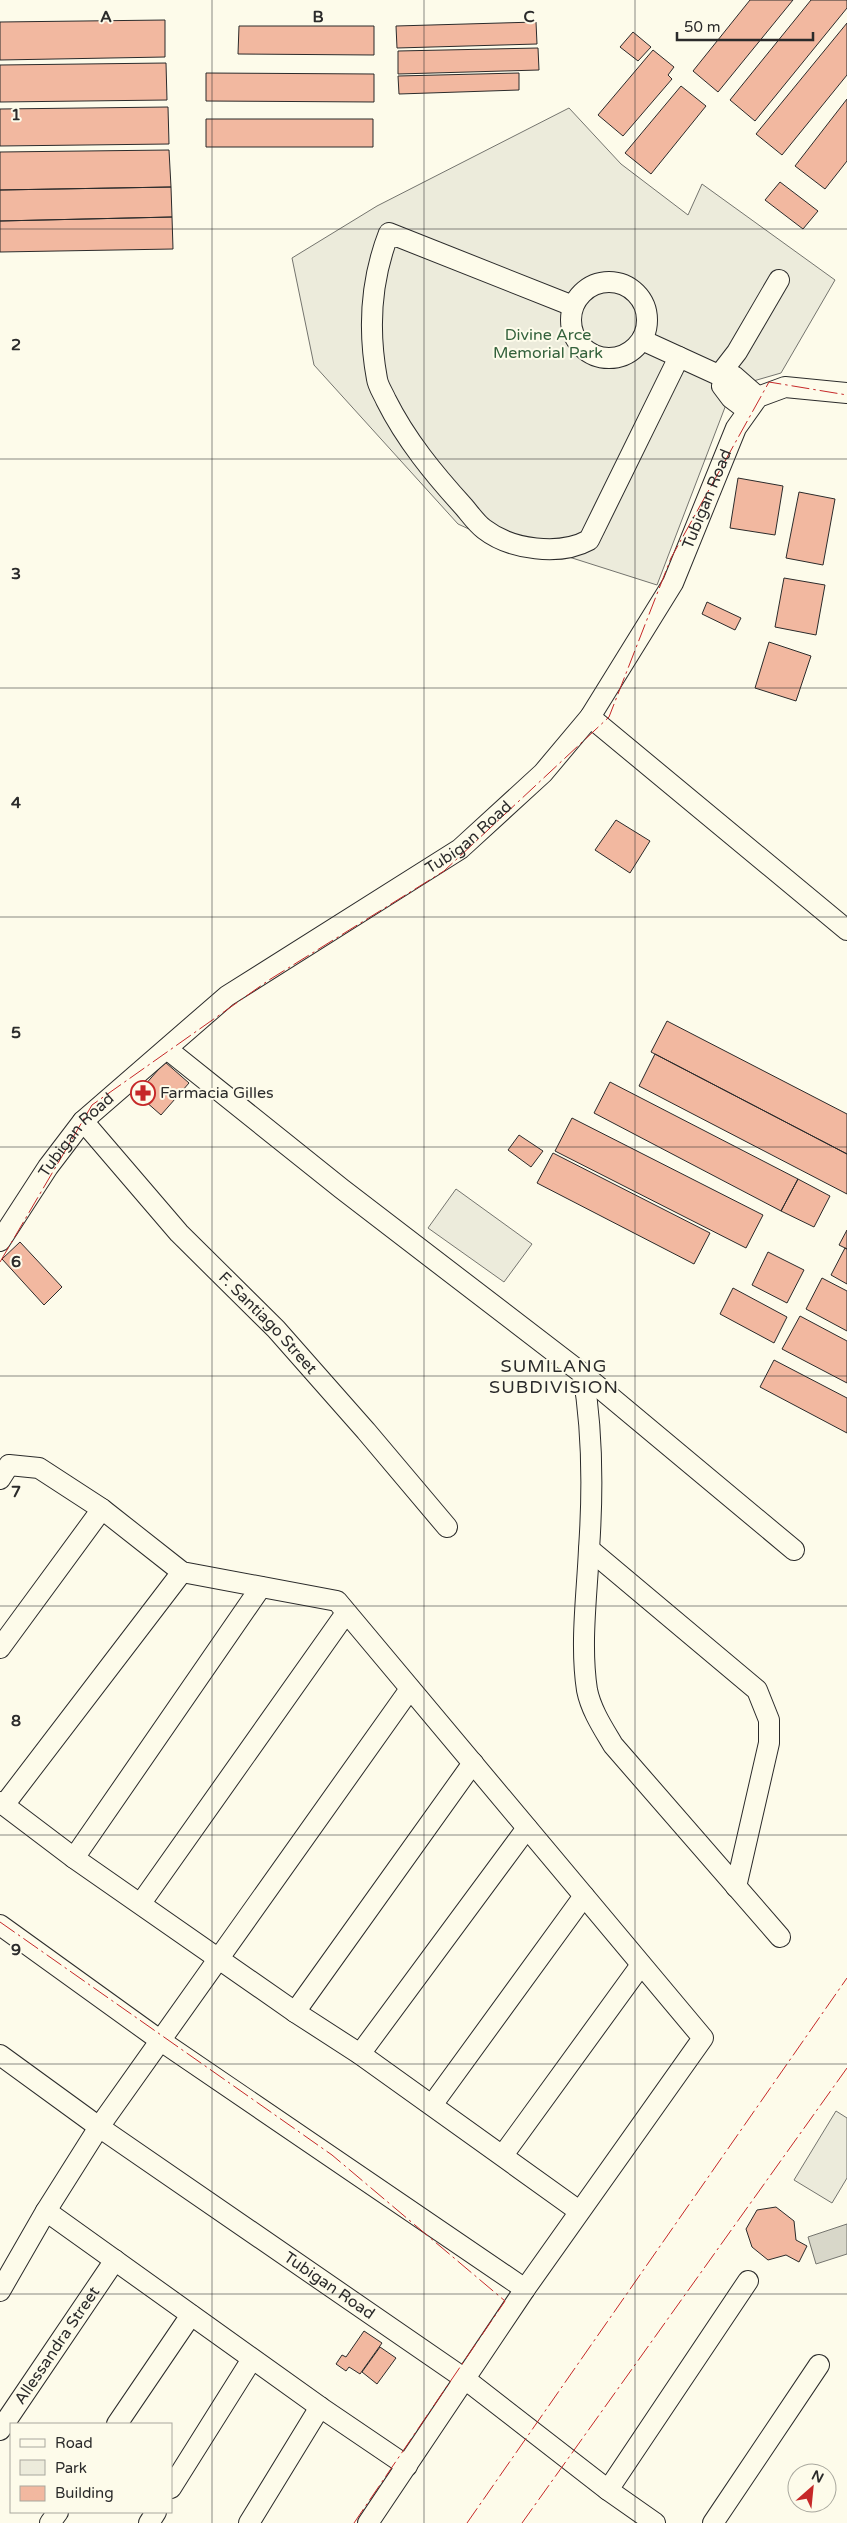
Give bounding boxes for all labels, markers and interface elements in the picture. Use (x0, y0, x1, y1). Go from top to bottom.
text: A (100, 7, 112, 27)
text: B (312, 7, 324, 27)
text: C (523, 7, 535, 27)
scale bar (677, 10, 813, 42)
text: 50 m (684, 18, 721, 36)
text: 1 (11, 105, 21, 125)
park label: Divine Arce Memorial Park (493, 325, 603, 363)
text: 2 (11, 335, 21, 355)
street label: Tubigan Road (678, 446, 736, 552)
text: 3 (11, 564, 21, 584)
text: 4 (11, 793, 21, 813)
street label: Tubigan Road (422, 797, 516, 878)
text: 5 (11, 1023, 21, 1043)
pharmacy icon: Farmacia Gilles (130, 1080, 156, 1106)
place label: Farmacia Gilles (160, 1083, 274, 1103)
street label: Tubigan Road (34, 1089, 118, 1181)
text: 6 (11, 1252, 21, 1272)
street label: F. Santiago Street (214, 1268, 321, 1378)
district label: SUMILANG SUBDIVISION (489, 1355, 619, 1398)
text: 7 (11, 1482, 21, 1502)
text: 8 (11, 1711, 21, 1731)
text: 9 (11, 1940, 21, 1960)
street label: Tubigan Road (280, 2247, 379, 2324)
street label: Allessandra Street (10, 2283, 104, 2408)
legend (10, 2423, 172, 2513)
text: Road (55, 2434, 93, 2452)
text: Park (55, 2459, 87, 2477)
north arrow (787, 2463, 837, 2513)
text: N (809, 2467, 827, 2487)
text: Building (55, 2484, 114, 2502)

